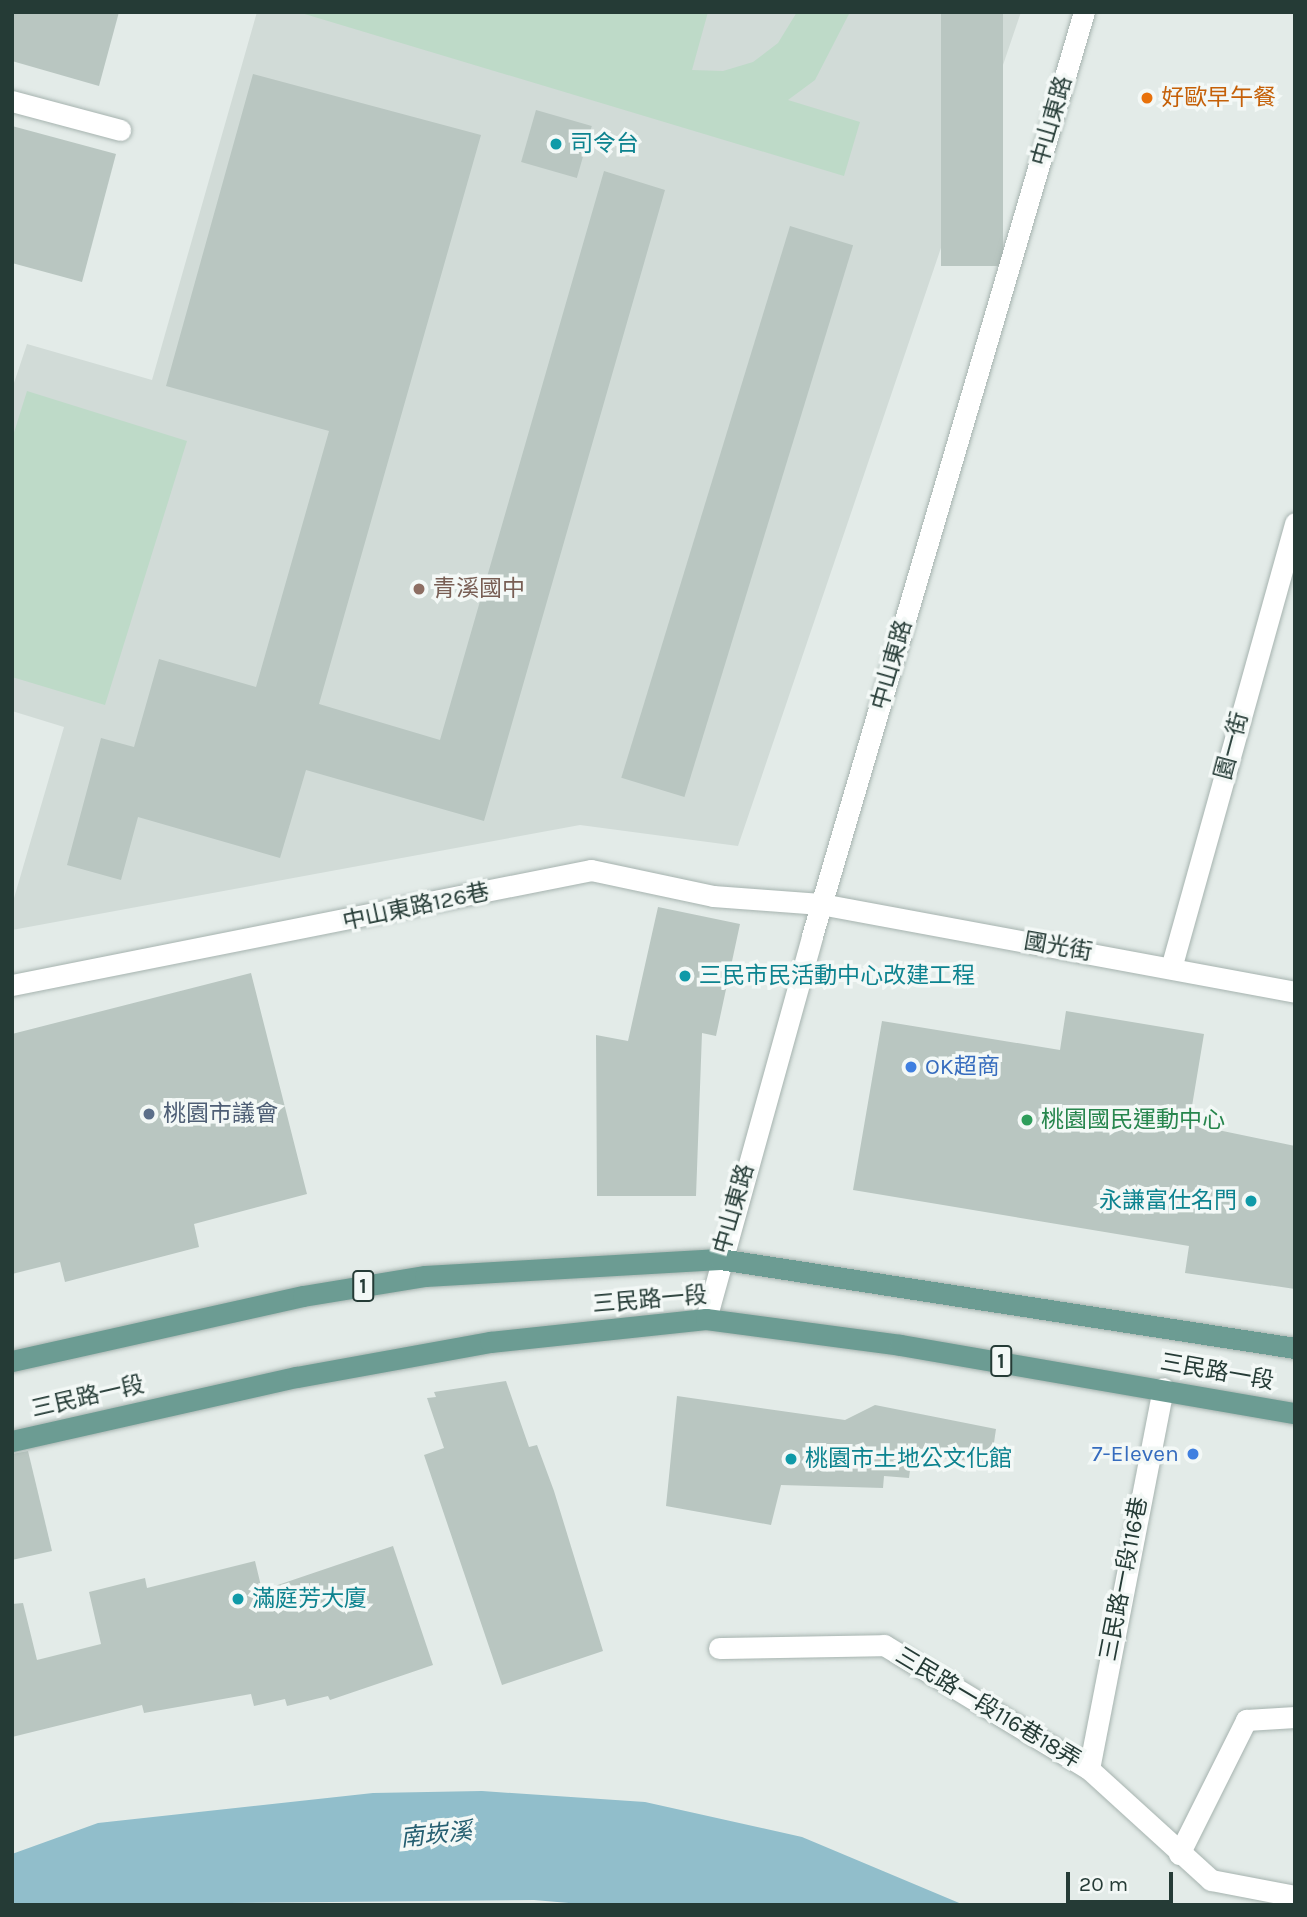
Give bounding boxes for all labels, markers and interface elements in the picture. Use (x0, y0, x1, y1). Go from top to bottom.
street label: 中山東路 (1026, 73, 1078, 169)
place label: 好歐早午餐 (1161, 84, 1276, 112)
marker: 好歐早午餐 (1139, 90, 1155, 106)
place label: 司令台 (570, 130, 639, 158)
marker: 司令台 (548, 136, 564, 152)
place label: 青溪國中 (433, 575, 525, 603)
marker: 青溪國中 (411, 581, 427, 597)
street label: 中山東路 (866, 617, 918, 713)
street label: 園一街 (1210, 709, 1254, 783)
street label: 中山東路126巷 (340, 878, 492, 936)
street label: 國光街 (1022, 927, 1094, 967)
place label: 三民市民活動中心改建工程 (699, 962, 975, 990)
marker: 三民市民活動中心改建工程 (677, 968, 693, 984)
place label: OK超商 (925, 1053, 1000, 1081)
marker: OK超商 (903, 1059, 919, 1075)
place label: 桃園市議會 (163, 1100, 278, 1128)
marker: 桃園市議會 (141, 1106, 157, 1122)
place label: 桃園國民運動中心 (1041, 1106, 1225, 1134)
marker: 桃園國民運動中心 (1019, 1112, 1035, 1128)
street label: 中山東路 (708, 1161, 760, 1257)
place label: 永謙富仕名門 (1099, 1187, 1237, 1215)
marker: 永謙富仕名門 (1243, 1193, 1259, 1209)
road number: 1 (351, 1268, 375, 1304)
street label: 三民路一段 (592, 1281, 708, 1319)
road number: 1 (989, 1344, 1013, 1378)
street label: 三民路一段 (1158, 1348, 1276, 1396)
street label: 三民路一段 (29, 1371, 147, 1423)
place label: 7-Eleven (1092, 1440, 1179, 1468)
place label: 桃園市土地公文化館 (805, 1445, 1012, 1473)
marker: 7-Eleven (1185, 1446, 1201, 1462)
marker: 桃園市土地公文化館 (783, 1451, 799, 1467)
street label: 三民路一段116巷 (1095, 1495, 1153, 1663)
place label: 滿庭芳大廈 (252, 1585, 367, 1613)
marker: 滿庭芳大廈 (230, 1591, 246, 1607)
street label: 三民路一段116巷18弄 (890, 1642, 1086, 1774)
water label: 南崁溪 (399, 1817, 473, 1853)
scale bar (1069, 1857, 1176, 1901)
text: 20 m (1079, 1872, 1128, 1896)

